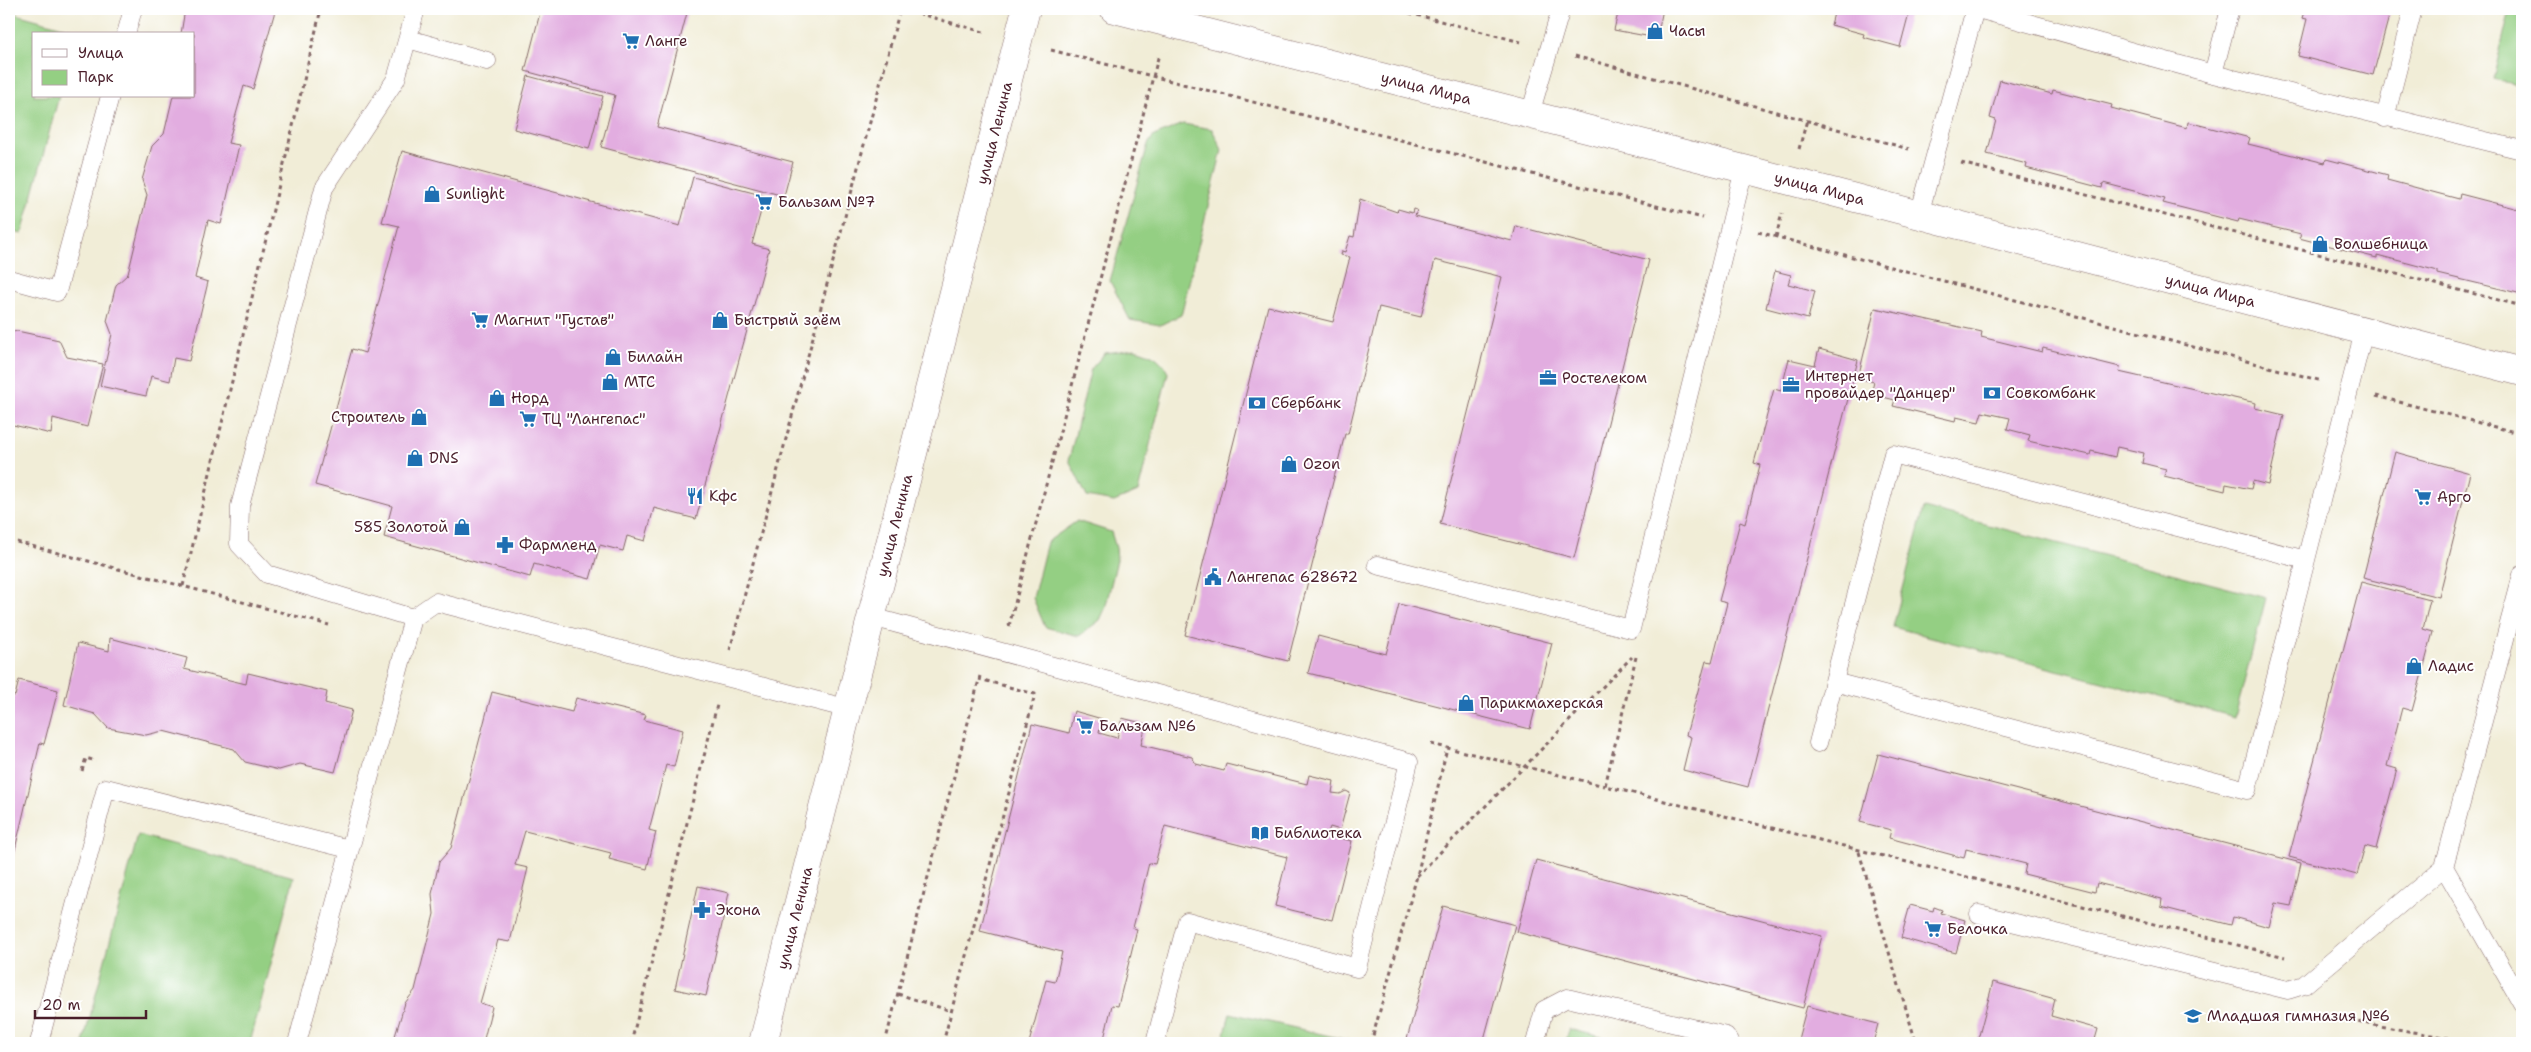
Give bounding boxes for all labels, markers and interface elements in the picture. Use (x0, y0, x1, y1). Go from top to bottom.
shop icon: Часы (1645, 21, 1665, 41)
place label: Часы (1669, 21, 1705, 41)
supermarket icon: Ланге (621, 31, 641, 51)
place label: Ланге (645, 31, 687, 51)
legend (32, 32, 195, 98)
text: Улица (78, 43, 124, 63)
text: Парк (78, 67, 114, 87)
street label: улица Мира (1379, 67, 1474, 110)
street label: улица Ленина (972, 79, 1017, 187)
street label: улица Мира (1772, 167, 1867, 210)
shop icon: Sunlight (422, 184, 442, 204)
place label: Sunlight (446, 184, 505, 204)
supermarket icon: Бальзам №7 (754, 192, 774, 212)
place label: Бальзам №7 (778, 192, 875, 212)
shop icon: Волшебница (2310, 234, 2330, 254)
place label: Волшебница (2334, 234, 2428, 254)
street label: улица Мира (2163, 269, 2258, 312)
supermarket icon: Магнит "Густав" (470, 310, 490, 330)
place label: Магнит "Густав" (494, 310, 614, 330)
shop icon: Быстрый заём (710, 310, 730, 330)
place label: Быстрый заём (734, 310, 841, 330)
shop icon: Билайн (603, 347, 623, 367)
place label: Билайн (627, 347, 683, 367)
place label: Интернет провайдер "Данцер" (1805, 366, 1956, 403)
office icon: Ростелеком (1538, 368, 1558, 388)
place label: Ростелеком (1562, 368, 1647, 388)
shop icon: МТС (600, 372, 620, 392)
place label: МТС (624, 372, 655, 392)
office icon: Интернет провайдер "Данцер" (1781, 375, 1801, 395)
bank icon: Совкомбанк (1982, 383, 2002, 403)
place label: Совкомбанк (2006, 383, 2096, 403)
shop icon: Норд (487, 388, 507, 408)
place label: Норд (511, 388, 549, 408)
bank icon: Сбербанк (1247, 393, 1267, 413)
place label: Сбербанк (1271, 393, 1341, 413)
place label: Строитель (331, 407, 405, 427)
shop icon: Строитель (409, 407, 429, 427)
supermarket icon: ТЦ "Лангепас" (518, 409, 538, 429)
place label: ТЦ "Лангепас" (542, 409, 646, 429)
shop icon: DNS (405, 448, 425, 468)
place label: DNS (429, 448, 459, 468)
shop icon: Ozon (1279, 454, 1299, 474)
place label: Ozon (1303, 454, 1340, 474)
street label: улица Ленина (872, 471, 917, 579)
restaurant icon: Кфс (685, 486, 705, 506)
place label: Кфс (709, 486, 737, 506)
supermarket icon: Арго (2413, 487, 2433, 507)
place label: Арго (2437, 487, 2471, 507)
place label: 585 Золотой (354, 517, 448, 537)
shop icon: 585 Золотой (452, 517, 472, 537)
pharmacy icon: Фармленд (495, 535, 515, 555)
place label: Фармленд (519, 535, 597, 555)
public building icon: Лангепас 628672 (1203, 567, 1223, 587)
place label: Лангепас 628672 (1227, 567, 1358, 587)
shop icon: Ладис (2404, 656, 2424, 676)
place label: Ладис (2428, 656, 2474, 676)
shop icon: Парикмахерская (1456, 693, 1476, 713)
place label: Парикмахерская (1480, 693, 1604, 713)
supermarket icon: Бальзам №6 (1075, 716, 1095, 736)
place label: Бальзам №6 (1099, 716, 1196, 736)
library icon: Библиотека (1250, 823, 1270, 843)
place label: Библиотека (1274, 823, 1362, 843)
street label: улица Ленина (772, 864, 818, 972)
pharmacy icon: Экона (692, 900, 712, 920)
place label: Экона (716, 900, 761, 920)
supermarket icon: Белочка (1923, 919, 1943, 939)
place label: Белочка (1947, 919, 2008, 939)
scale bar (35, 987, 146, 1019)
text: 20 m (42, 995, 81, 1015)
school or university icon: Младшая гимназия №6 (2183, 1006, 2203, 1026)
place label: Младшая гимназия №6 (2207, 1006, 2390, 1026)

